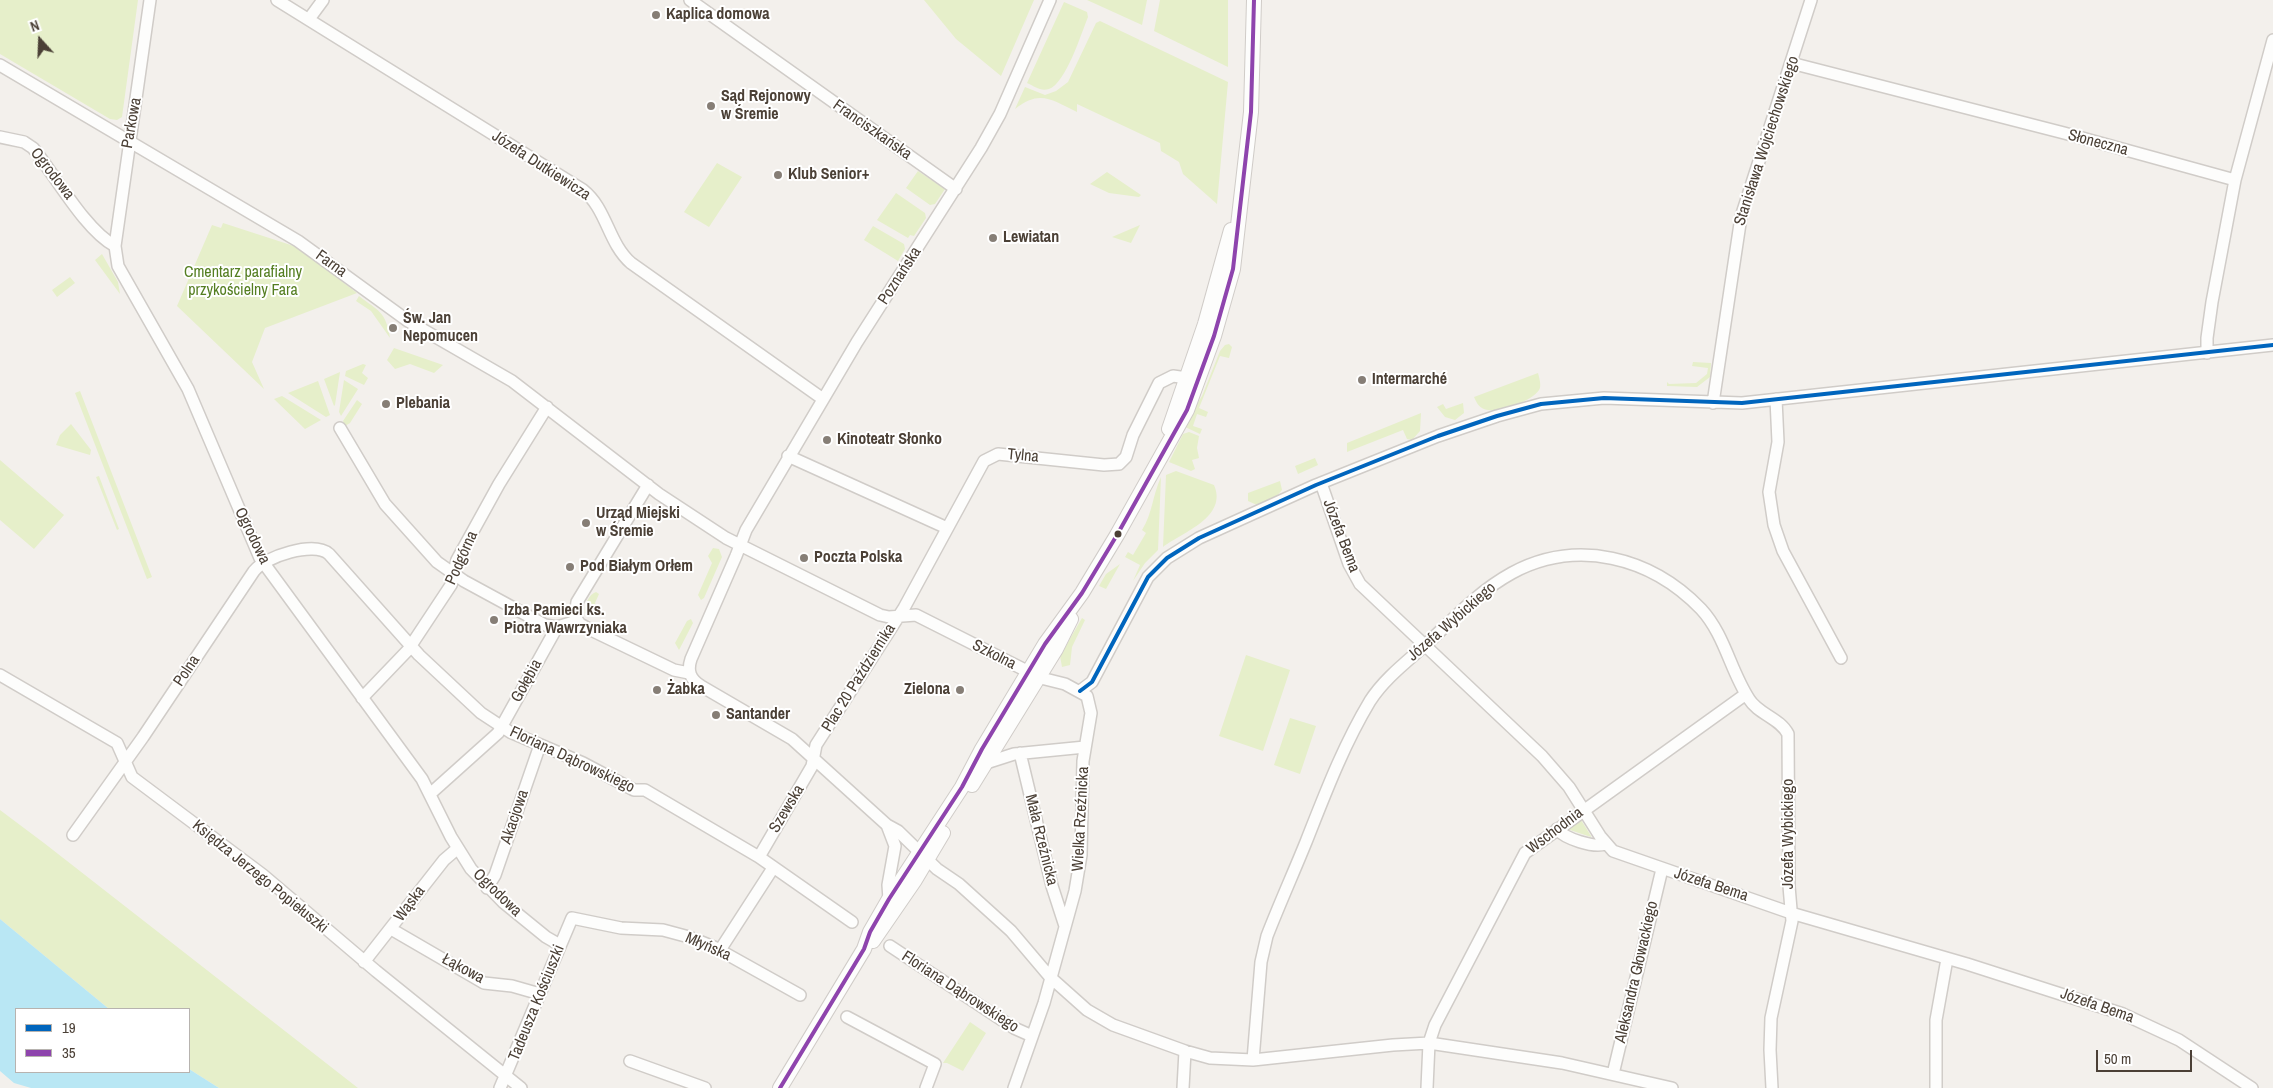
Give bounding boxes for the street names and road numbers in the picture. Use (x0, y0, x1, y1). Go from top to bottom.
street label: Stanisława Wojciechowskiego (1731, 54, 1803, 228)
street label: Parkowa (118, 96, 146, 150)
street label: Franciszkańska (829, 96, 915, 164)
street label: Słoneczna (2066, 126, 2130, 160)
street label: Józefa Dutkiewicza (488, 127, 594, 205)
street label: Ogrodowa (26, 144, 78, 204)
street label: Poznańska (874, 244, 926, 308)
street label: Farna (312, 246, 350, 282)
street label: Tylna (1007, 445, 1039, 467)
street label: Józefa Bema (1318, 497, 1364, 575)
street label: Ogrodowa (230, 505, 274, 567)
street label: Podgórna (442, 528, 482, 588)
street label: Józefa Wybickiego (1404, 578, 1500, 666)
street label: Plac 20 Października (818, 620, 900, 736)
street label: Szkolna (969, 636, 1019, 674)
street label: Polna (170, 652, 204, 690)
street label: Gołębia (507, 656, 547, 706)
street label: Floriana Dąbrowskiego (506, 723, 638, 797)
street label: Wielka Rzeźnicka (1069, 766, 1093, 872)
street label: Józefa Wybickiego (1779, 779, 1799, 889)
street label: Szewska (765, 782, 809, 836)
street label: Akacjowa (497, 787, 533, 847)
street label: Mała Rzeźnicka (1020, 792, 1062, 888)
street label: Wschodnia (1523, 804, 1587, 858)
street label: Księdza Jerzego Popiełuszki (188, 816, 332, 938)
street label: Józefa Bema (1672, 864, 1750, 906)
street label: Ogrodowa (469, 865, 525, 921)
street label: Wąska (390, 882, 430, 926)
street label: Aleksandra Głowackiego (1611, 899, 1663, 1045)
street label: Młyńska (682, 928, 734, 966)
street label: Tadeusza Kościuszki (505, 942, 569, 1064)
street label: Floriana Dąbrowskiego (898, 947, 1022, 1037)
street label: Łąkowa (439, 950, 487, 988)
street label: Józefa Bema (2058, 984, 2136, 1028)

